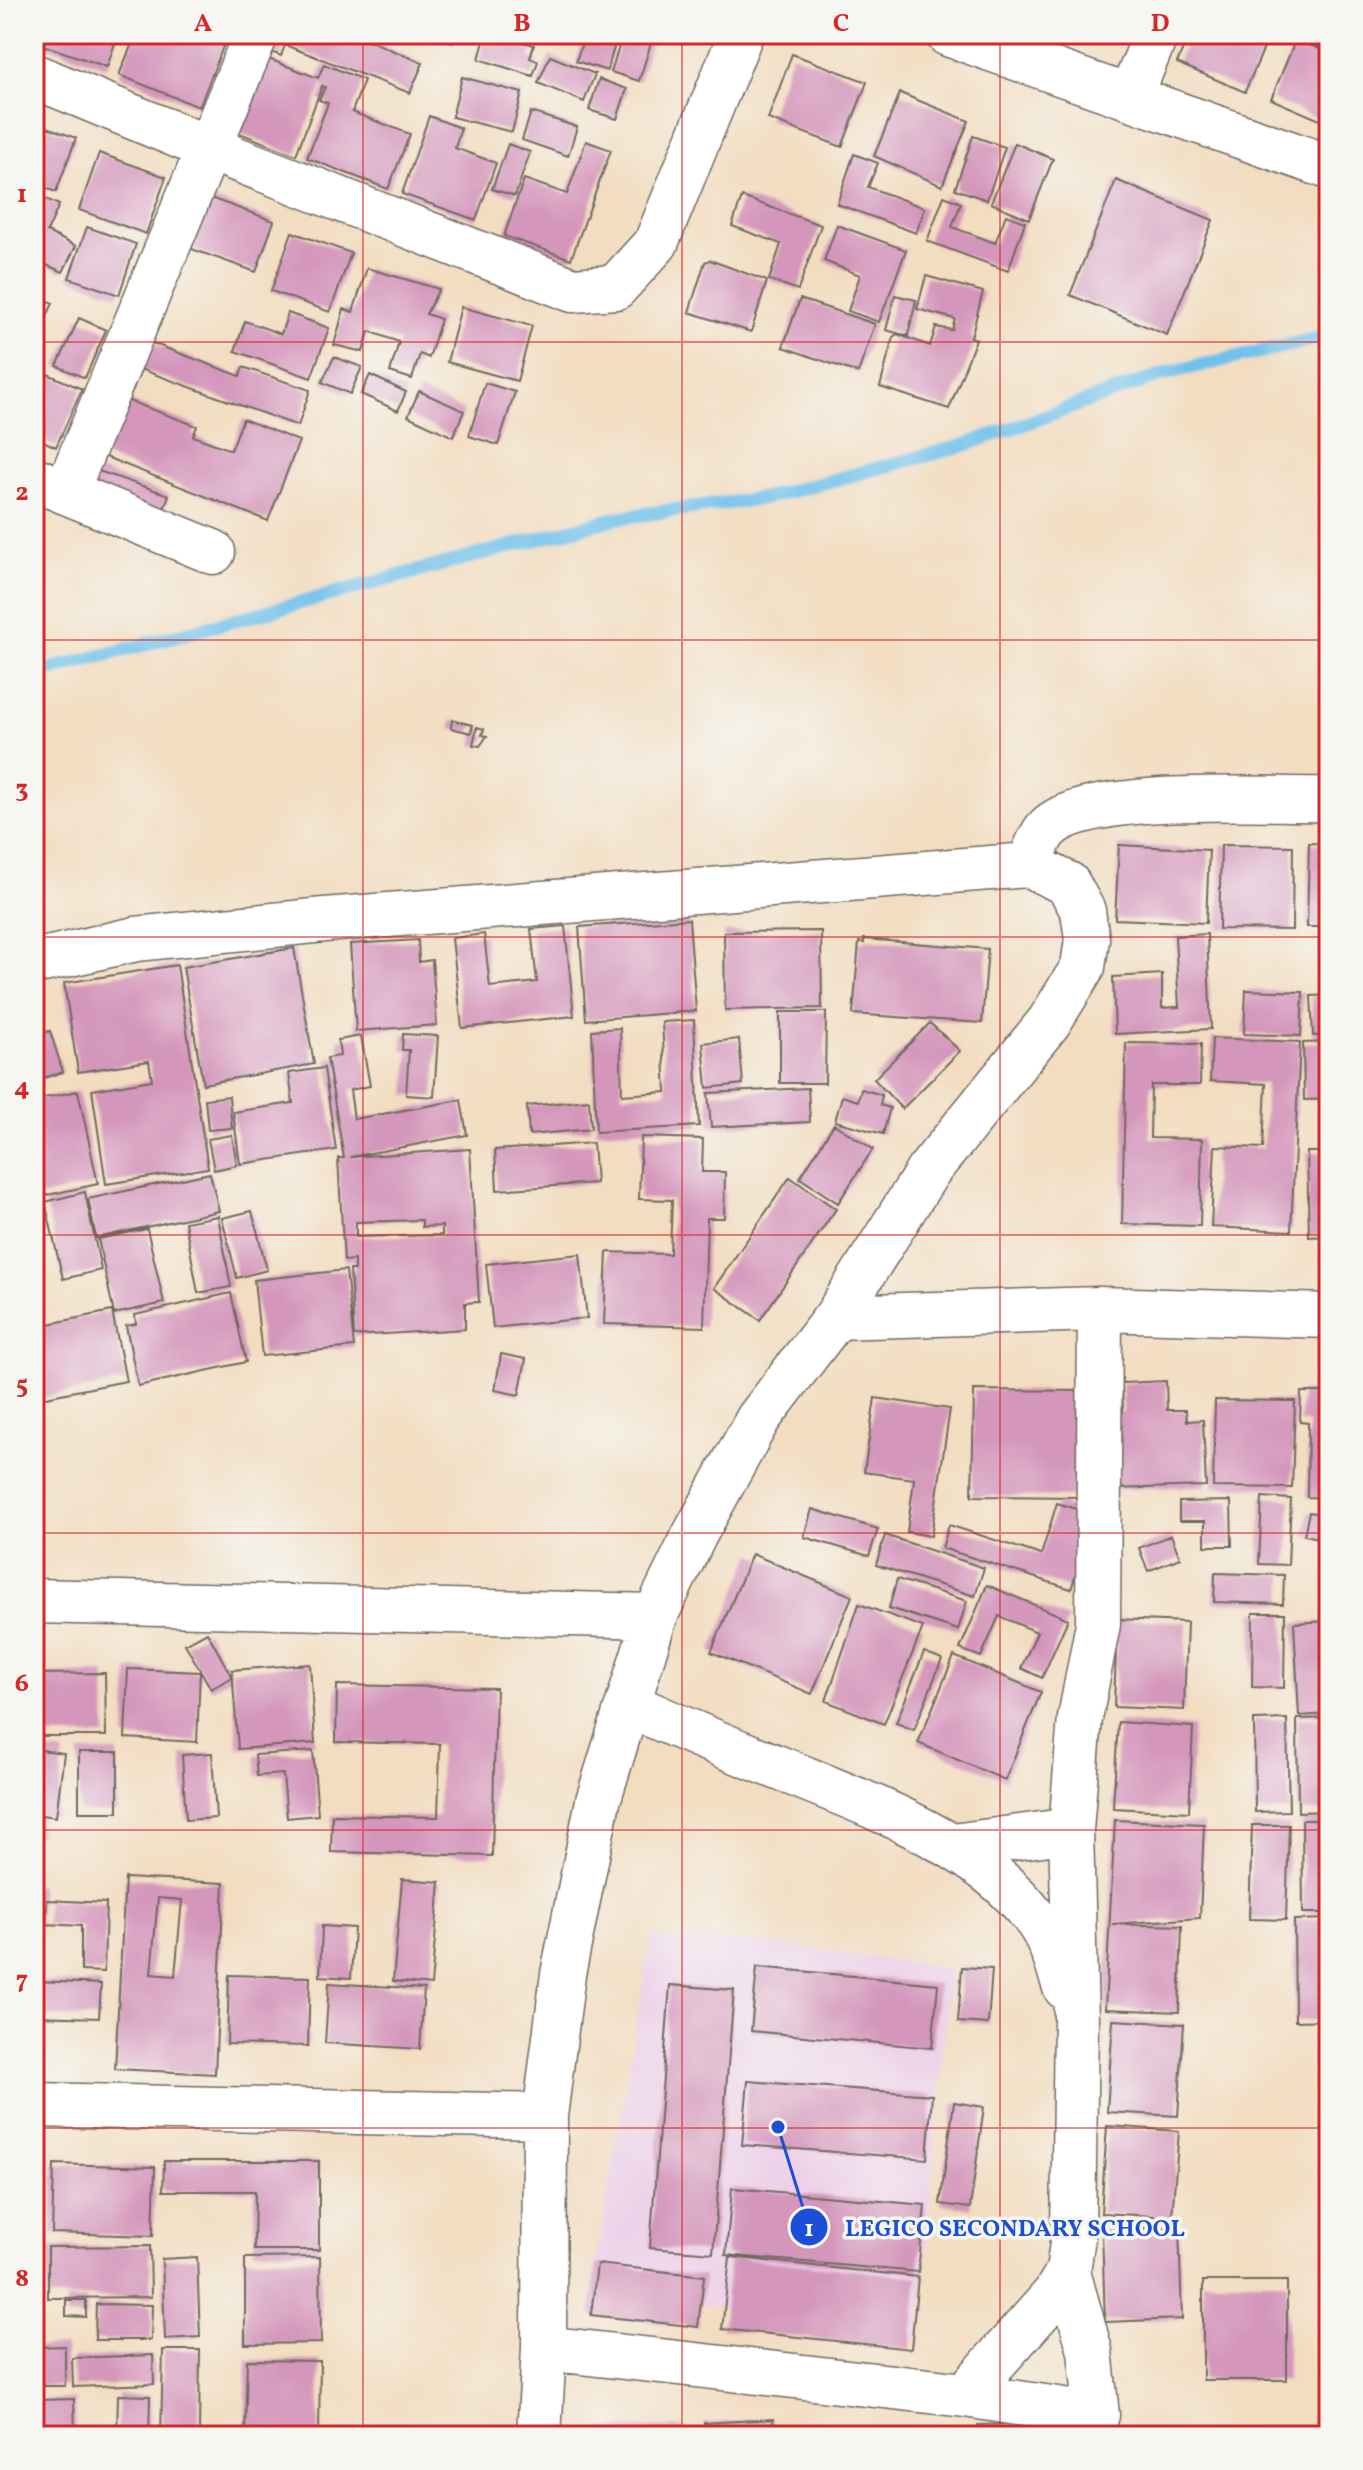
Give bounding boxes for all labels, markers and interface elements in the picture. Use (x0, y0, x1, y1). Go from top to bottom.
text: A (194, 6, 213, 42)
text: B (513, 6, 531, 42)
text: C (833, 6, 849, 42)
text: D (1150, 6, 1170, 42)
text: 1 (17, 177, 27, 213)
text: 2 (15, 475, 29, 511)
text: 3 (15, 772, 29, 808)
text: 4 (14, 1070, 30, 1106)
text: 5 (16, 1368, 28, 1404)
text: 6 (15, 1666, 29, 1702)
text: 7 (16, 1963, 28, 1999)
callout: LEGICO SECONDARY SCHOOL (789, 2203, 1201, 2251)
text: 1 (804, 2213, 814, 2247)
text: LEGICO SECONDARY SCHOOL (845, 2213, 1186, 2247)
text: 8 (15, 2261, 29, 2297)

